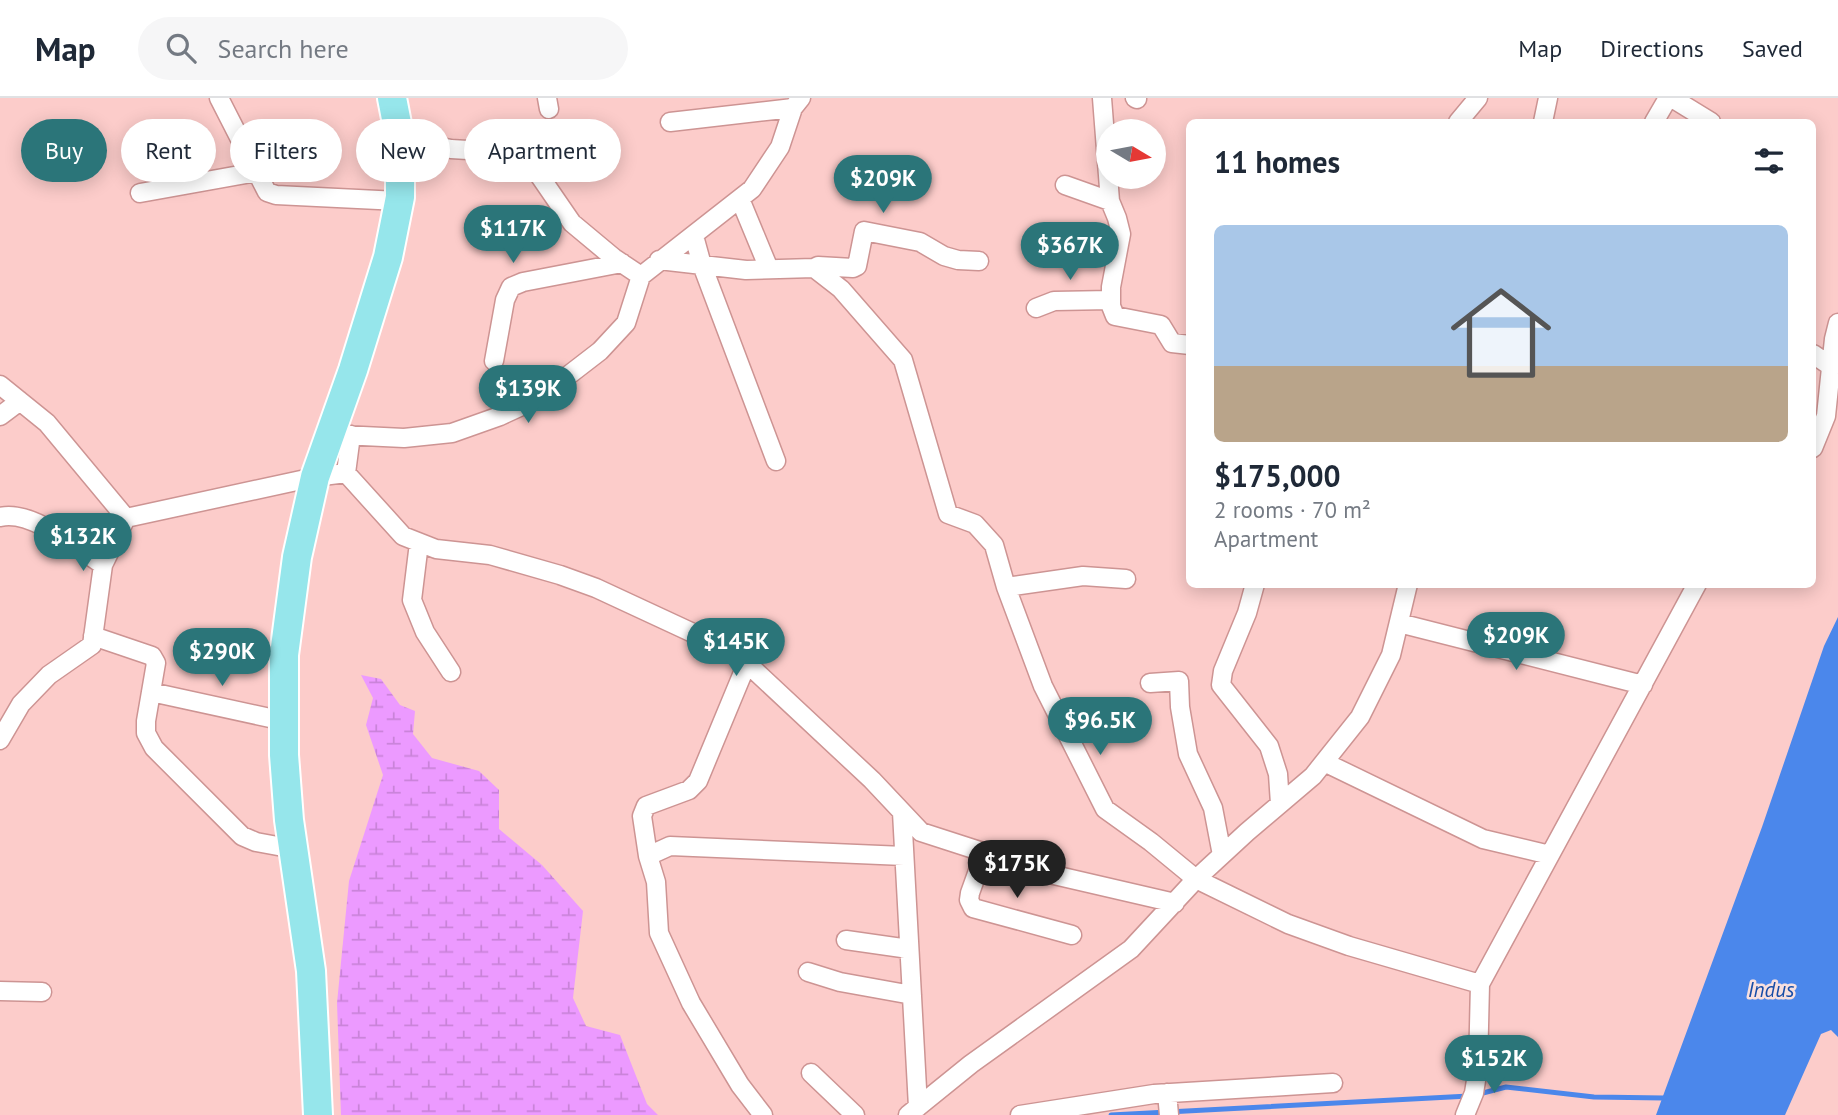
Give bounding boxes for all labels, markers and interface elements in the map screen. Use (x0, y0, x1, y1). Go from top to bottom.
search box (138, 17, 628, 80)
text: Map (35, 27, 96, 70)
icon: search (162, 29, 200, 67)
text: Search here (218, 32, 349, 65)
text: Map (1518, 33, 1562, 64)
text: Directions (1600, 33, 1704, 64)
text: Saved (1742, 33, 1803, 64)
chip: Buy (21, 119, 107, 182)
chip: Rent (121, 119, 216, 182)
chip: Filters (230, 119, 342, 182)
chip: New (356, 119, 450, 182)
chip: Apartment (464, 119, 621, 182)
north arrow (1096, 119, 1166, 189)
map controls (1096, 119, 1166, 189)
text: 11 homes (1214, 142, 1340, 181)
icon: filters (1750, 142, 1788, 180)
pin: $209K (834, 156, 932, 215)
text: $209K (850, 163, 916, 192)
pin: $117K (464, 206, 562, 265)
text: $117K (480, 213, 546, 242)
pin: $367K (1021, 222, 1119, 282)
text: $367K (1037, 230, 1103, 259)
icon: home (1438, 270, 1564, 396)
pin: $139K (479, 366, 577, 425)
text: $139K (495, 373, 561, 402)
text: $175,000 (1214, 456, 1341, 495)
text: 2 rooms · 70 m² (1214, 495, 1371, 524)
pin: $132K (34, 514, 132, 573)
text: $132K (50, 521, 116, 550)
text: Apartment (1214, 524, 1318, 553)
pin: $209K (1467, 612, 1565, 672)
pin: $145K (687, 618, 785, 678)
text: $209K (1483, 620, 1549, 649)
text: $145K (703, 626, 769, 655)
pin: $290K (173, 628, 271, 688)
text: $290K (189, 636, 255, 665)
pin: $96.5K (1043, 698, 1157, 757)
text: $96.5K (1064, 705, 1136, 734)
pin: $175K (968, 840, 1066, 900)
text: $175K (984, 848, 1050, 877)
water label: Indus (1748, 976, 1795, 1003)
pin: $152K (1445, 1035, 1543, 1095)
text: $152K (1461, 1043, 1527, 1072)

